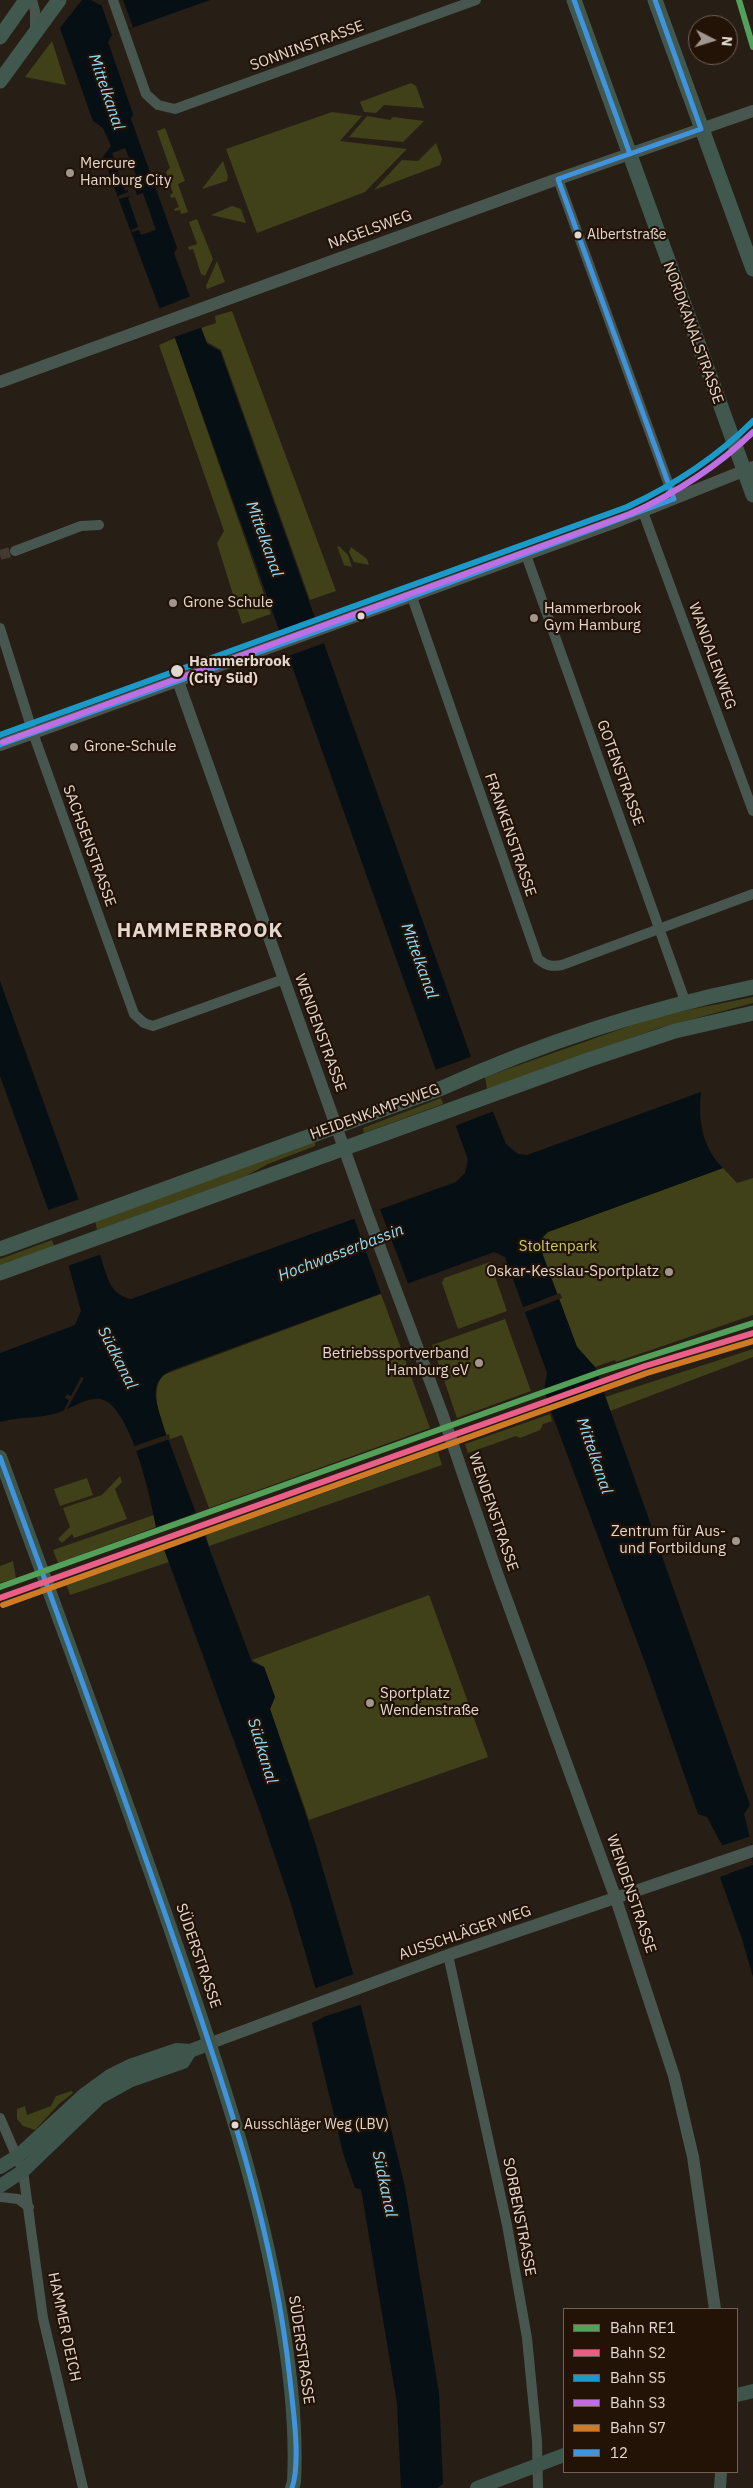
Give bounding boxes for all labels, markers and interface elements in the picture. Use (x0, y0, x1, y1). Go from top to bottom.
north arrow (688, 15, 738, 65)
street label: SONNINSTRASSE (248, 17, 366, 75)
text: N (718, 35, 736, 47)
water label: Mittelkanal (84, 51, 128, 133)
place label: Mercure Hamburg City (80, 155, 171, 190)
marker: Mercure Hamburg City (64, 167, 76, 179)
street label: NAGELSWEG (326, 206, 414, 254)
place label: Albertstraße (587, 227, 667, 243)
marker: Albertstraße (573, 230, 583, 240)
street label: NORDKANALSTRASSE (659, 259, 727, 407)
water label: Mittelkanal (241, 499, 287, 579)
place label: Grone Schule (183, 594, 273, 612)
marker: Grone Schule (167, 597, 179, 609)
place label: Hammerbrook Gym Hamburg (544, 600, 641, 635)
street label: WANDALENWEG (684, 600, 740, 712)
unlabelled marker (356, 611, 366, 621)
marker: Hammerbrook Gym Hamburg (528, 612, 540, 624)
place label: Hammerbrook (City Süd) (189, 653, 290, 688)
marker: Hammerbrook (City Süd) (169, 663, 185, 679)
street label: GOTENSTRASSE (593, 718, 647, 828)
place label: Grone-Schule (84, 738, 176, 756)
marker: Grone-Schule (68, 741, 80, 753)
street label: FRANKENSTRASSE (480, 771, 540, 899)
street label: SACHSENSTRASSE (59, 783, 119, 909)
district label: HAMMERBROOK (115, 919, 285, 943)
water label: Mittelkanal (396, 921, 442, 1001)
street label: WENDENSTRASSE (290, 971, 350, 1095)
street label: HEIDENKAMPSWEG (308, 1080, 442, 1144)
water label: Hochwasserbassin (275, 1220, 407, 1286)
park label: Stoltenpark (519, 1238, 597, 1256)
place label: Oskar-Kesslau-Sportplatz (486, 1263, 659, 1281)
marker: Oskar-Kesslau-Sportplatz (663, 1266, 675, 1278)
water label: Südkanal (93, 1324, 141, 1392)
place label: Betriebssportverband Hamburg eV (322, 1345, 469, 1380)
marker: Betriebssportverband Hamburg eV (473, 1357, 485, 1369)
water label: Mittelkanal (572, 1415, 616, 1497)
street label: WENDENSTRASSE (464, 1450, 522, 1574)
place label: Zentrum für Aus- und Fortbildung (611, 1523, 726, 1558)
marker: Zentrum für Aus- und Fortbildung (730, 1535, 742, 1547)
place label: Sportplatz Wendenstraße (380, 1685, 479, 1720)
marker: Sportplatz Wendenstraße (364, 1697, 376, 1709)
water label: Südkanal (243, 1716, 281, 1786)
street label: WENDENSTRASSE (602, 1832, 660, 1956)
street label: SÜDERSTRASSE (172, 1901, 224, 2011)
street label: AUSSCHLÄGER WEG (396, 1902, 534, 1964)
place label: Ausschläger Weg (LBV) (244, 2117, 389, 2133)
marker: Ausschläger Weg (LBV) (230, 2120, 240, 2130)
water label: Südkanal (368, 2149, 400, 2219)
street label: SORBENSTRASSE (499, 2156, 539, 2278)
street label: HAMMER DEICH (44, 2271, 84, 2383)
street label: SÜDERSTRASSE (284, 2294, 318, 2406)
legend (563, 2308, 738, 2473)
text: Bahn RE1 (610, 2318, 676, 2337)
text: Bahn S2 (610, 2343, 666, 2362)
text: Bahn S5 (610, 2368, 666, 2387)
text: Bahn S3 (610, 2393, 666, 2412)
text: Bahn S7 (610, 2418, 666, 2437)
text: 12 (610, 2443, 628, 2462)

